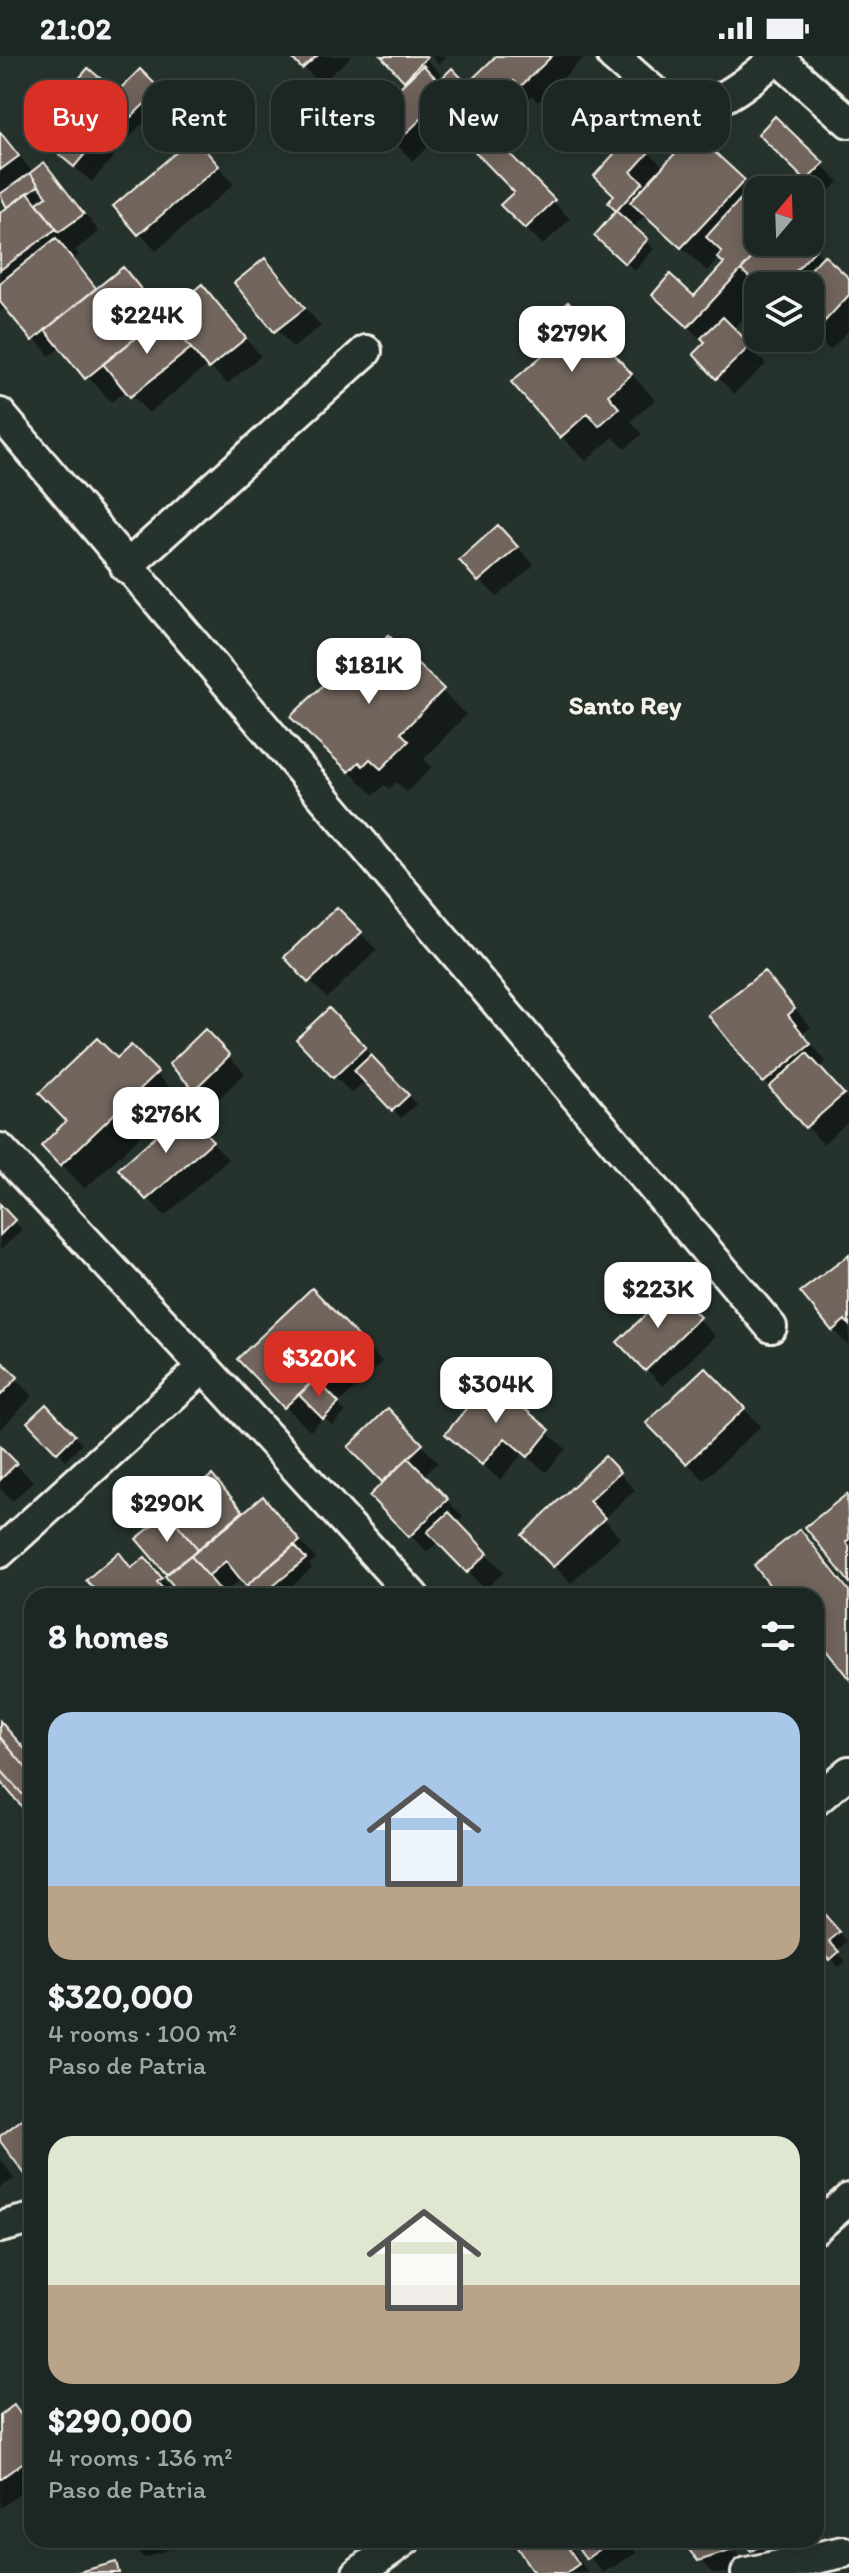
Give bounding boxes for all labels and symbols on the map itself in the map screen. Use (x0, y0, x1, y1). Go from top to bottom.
north arrow (744, 176, 824, 256)
pin: $224K (91, 288, 203, 356)
pin: $279K (516, 306, 628, 374)
pin: $181K (313, 638, 425, 706)
district label: Santo Rey (569, 689, 682, 721)
pin: $276K (110, 1087, 222, 1155)
pin: $223K (602, 1262, 714, 1330)
pin: $320K (263, 1331, 375, 1399)
pin: $304K (440, 1357, 552, 1425)
pin: $290K (111, 1476, 223, 1544)

